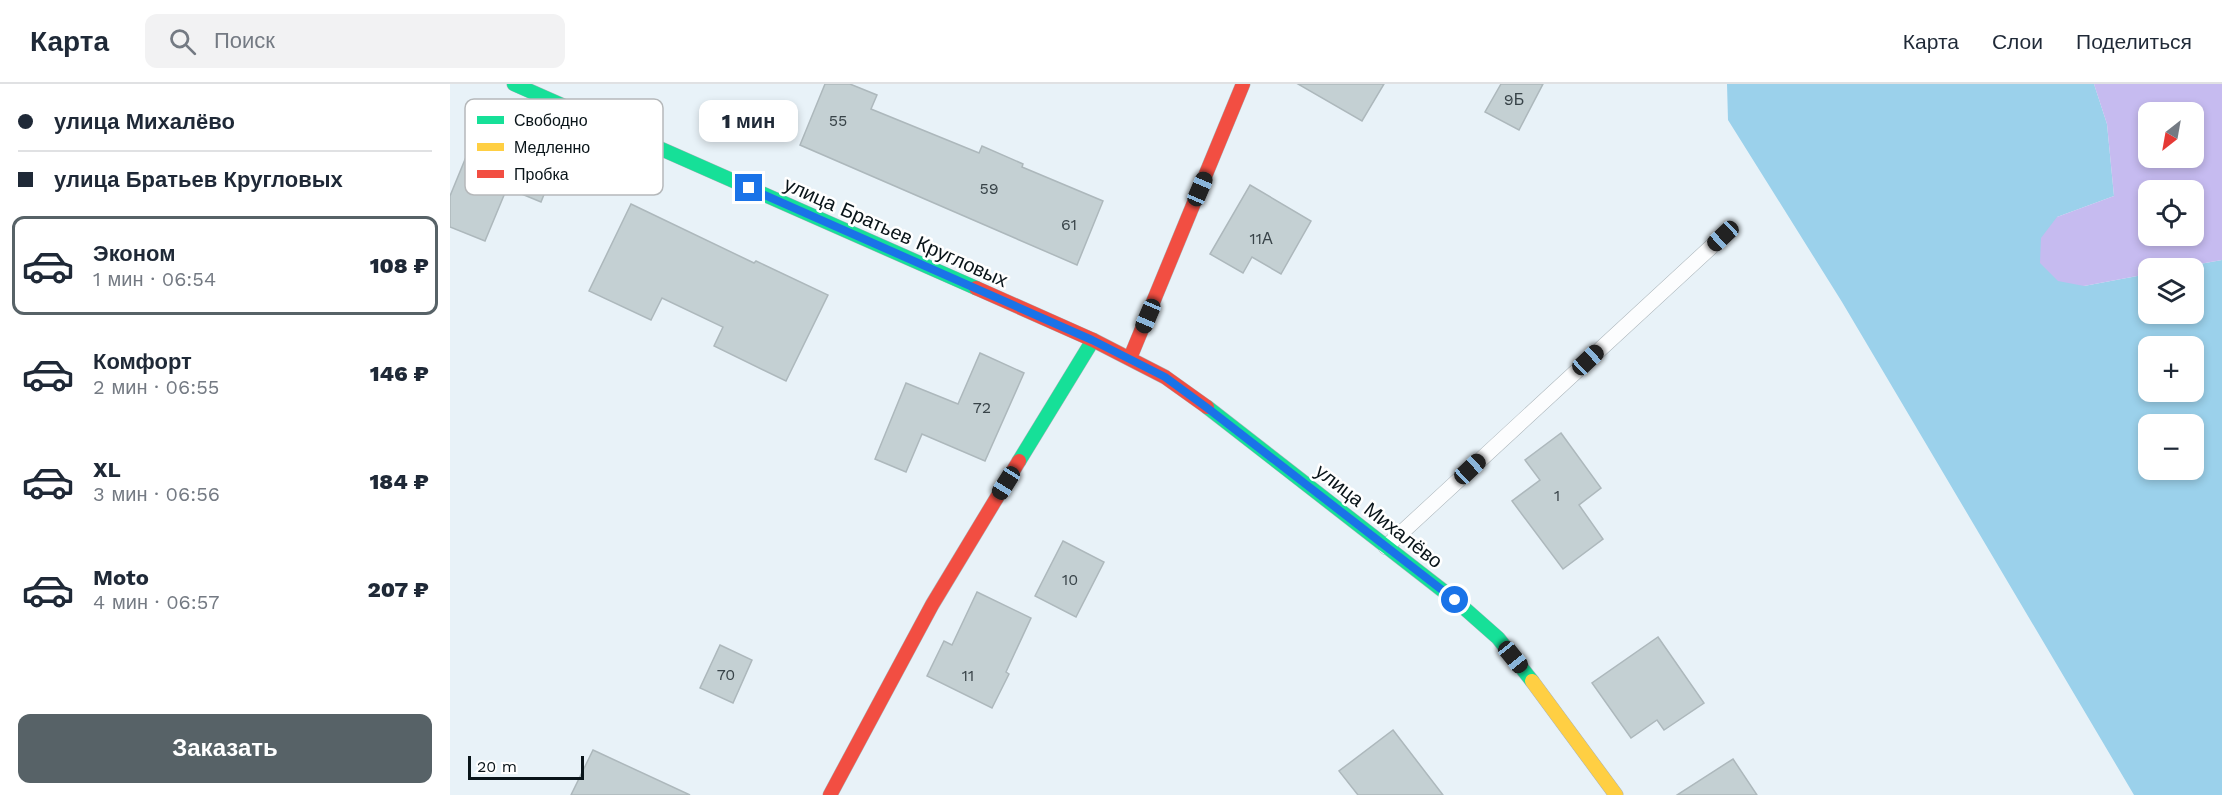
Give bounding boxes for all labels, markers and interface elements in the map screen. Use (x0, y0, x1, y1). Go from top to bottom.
search box (145, 14, 565, 68)
text: Карта (30, 25, 109, 58)
icon: search (166, 25, 199, 58)
text: Поиск (214, 28, 275, 53)
text: Карта (1903, 29, 1959, 54)
text: Слои (1992, 29, 2043, 54)
text: Поделиться (2076, 29, 2192, 54)
house number: 9Б (1504, 90, 1524, 109)
legend (465, 99, 663, 195)
callout: 1 мин (700, 101, 798, 143)
north arrow (2138, 102, 2204, 168)
map controls (2138, 102, 2204, 480)
text: улица Михалёво (54, 109, 235, 134)
text: 1 мин (722, 109, 775, 133)
text: Свободно (514, 111, 588, 130)
house number: 55 (829, 111, 847, 130)
text: Медленно (514, 138, 590, 157)
text: Пробка (514, 165, 569, 184)
text: улица Братьев Кругловых (54, 167, 343, 192)
car (1185, 169, 1215, 209)
street label: улица Братьев Кругловых (780, 172, 1012, 292)
route end (735, 174, 762, 201)
house number: 59 (979, 179, 999, 198)
button: locate (2138, 180, 2204, 246)
house number: 61 (1061, 215, 1077, 234)
car (1704, 217, 1742, 255)
house number: 11А (1249, 229, 1273, 248)
icon: car (21, 239, 75, 293)
text: Эконом (93, 241, 176, 266)
text: 108 ₽ (370, 253, 429, 278)
button: layers (2138, 258, 2204, 324)
text: 1 мин · 06:54 (93, 267, 216, 291)
car (1133, 296, 1163, 336)
button: + (2138, 336, 2204, 402)
car (1569, 341, 1607, 379)
icon: car (21, 347, 75, 401)
text: Комфорт (93, 349, 192, 374)
text: 146 ₽ (370, 361, 429, 386)
text: 2 мин · 06:55 (93, 375, 219, 399)
house number: 72 (973, 398, 991, 417)
button: − (2138, 414, 2204, 480)
car (1451, 450, 1489, 488)
icon: car (21, 455, 75, 509)
text: XL (93, 457, 121, 482)
street label: улица Михалёво (1311, 459, 1447, 573)
car (989, 463, 1023, 503)
text: 184 ₽ (369, 469, 429, 494)
text: 3 мин · 06:56 (93, 482, 220, 506)
house number: 1 (1554, 486, 1560, 505)
icon: car (21, 563, 75, 617)
text: Moto (93, 565, 149, 590)
house number: 10 (1062, 570, 1078, 589)
text: 207 ₽ (367, 577, 429, 602)
route start (1441, 586, 1468, 613)
text: 4 мин · 06:57 (93, 590, 220, 614)
car (1495, 637, 1531, 677)
house number: 70 (717, 665, 735, 684)
house number: 11 (962, 666, 974, 685)
button: Заказать (18, 714, 432, 783)
scale bar (468, 753, 584, 780)
text: 20 m (477, 757, 517, 776)

